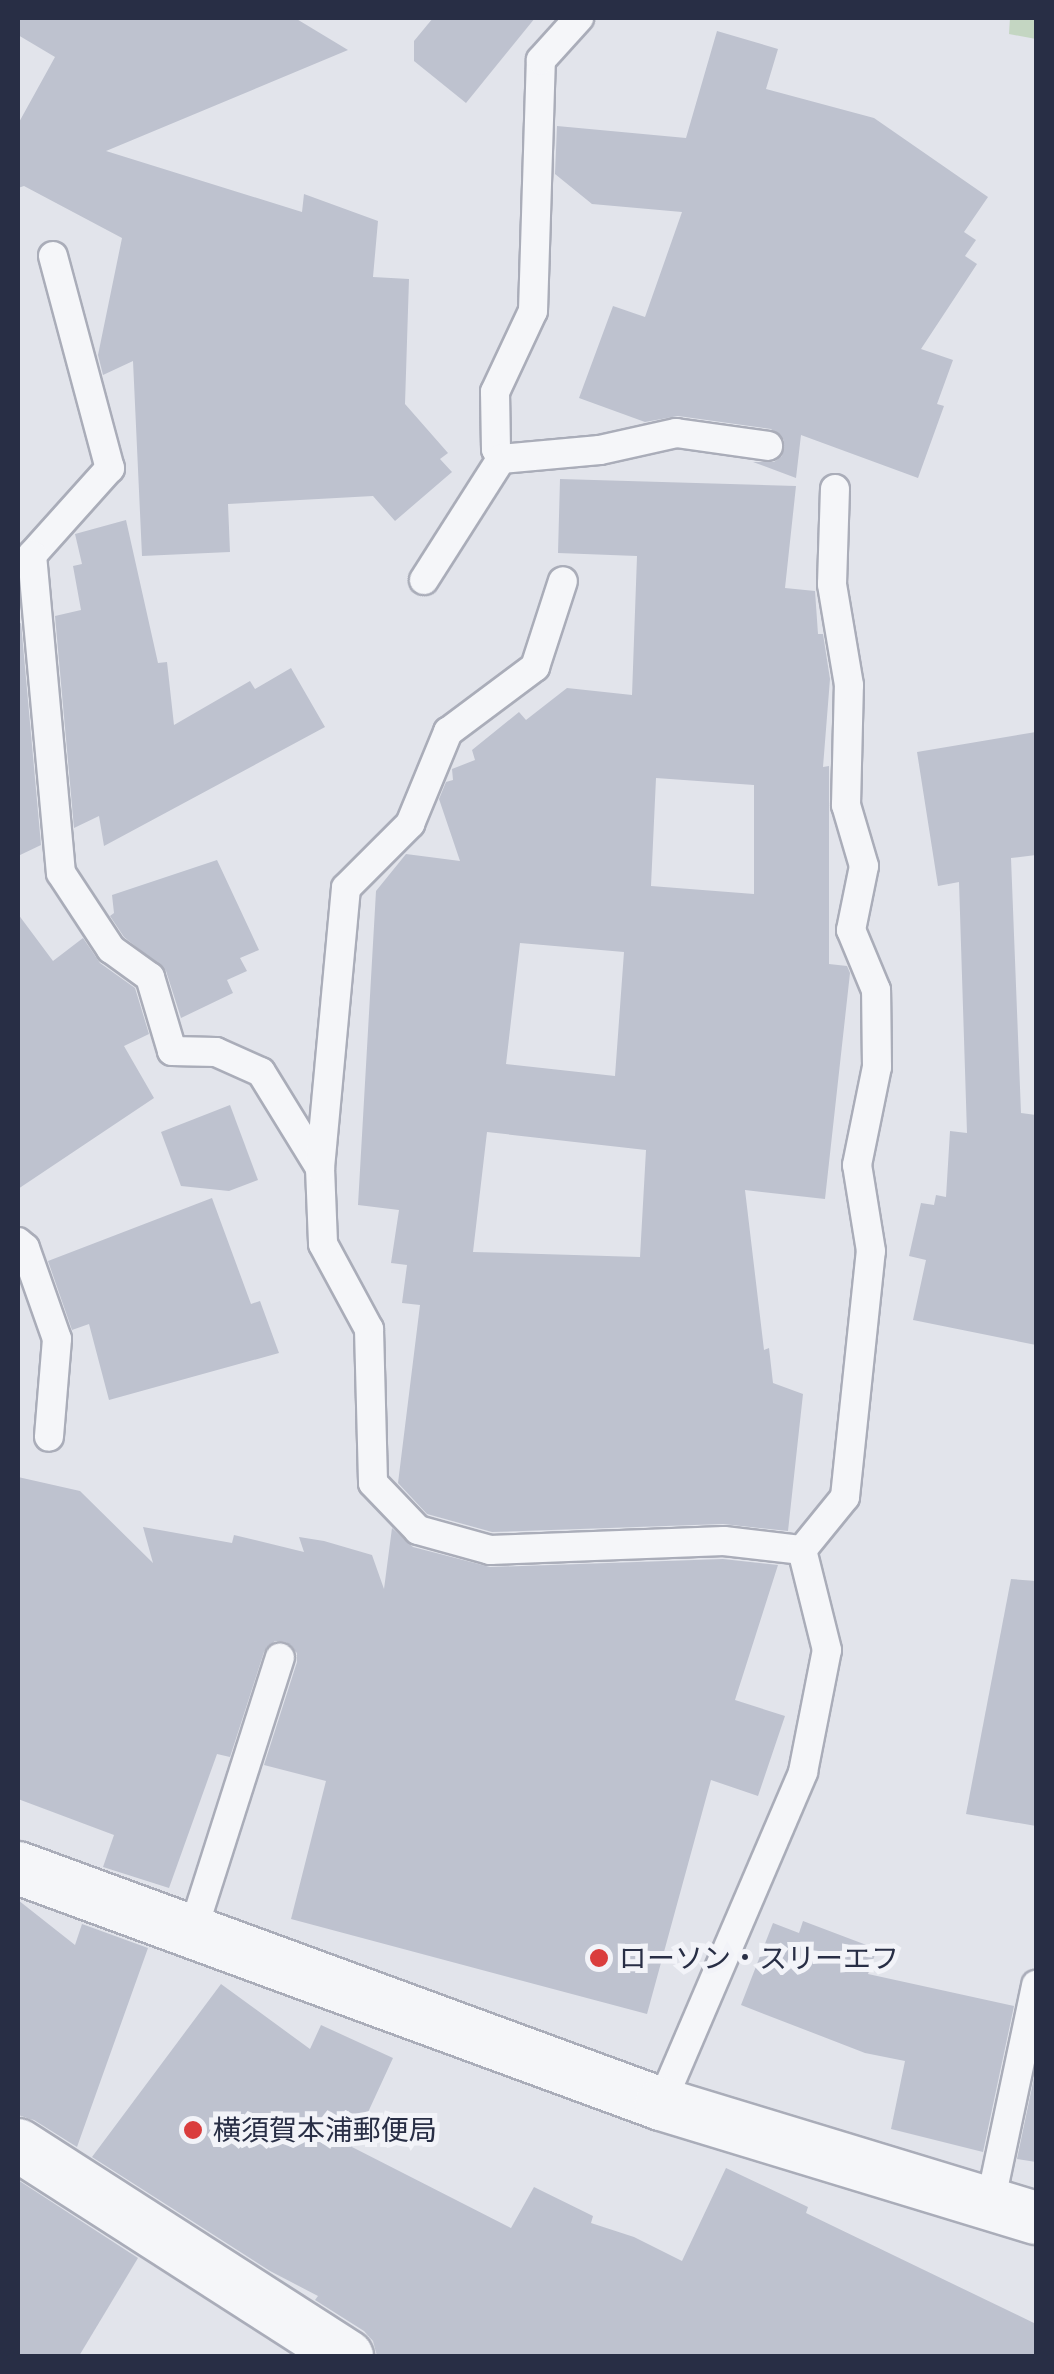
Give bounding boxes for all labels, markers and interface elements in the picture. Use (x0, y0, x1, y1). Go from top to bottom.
place label: ローソン・スリーエフ (619, 1941, 899, 1975)
marker: ローソン・スリーエフ (588, 1947, 610, 1969)
place label: 横須賀本浦郵便局 (213, 2113, 437, 2147)
marker: 横須賀本浦郵便局 (182, 2119, 204, 2141)

